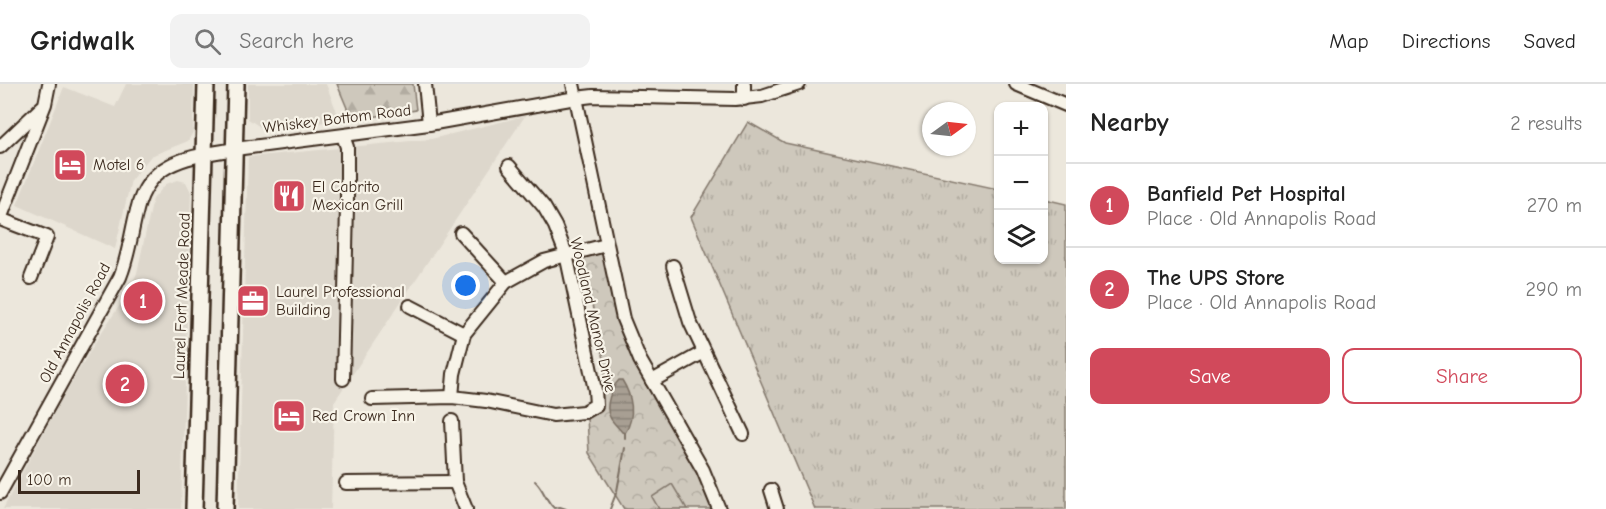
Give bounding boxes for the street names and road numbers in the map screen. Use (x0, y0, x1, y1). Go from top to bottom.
street label: Whiskey Bottom Road (262, 101, 412, 137)
street label: Laurel Fort Meade Road (170, 213, 194, 379)
street label: Woodland Manor Drive (566, 236, 620, 394)
street label: Old Annapolis Road (36, 260, 114, 386)

